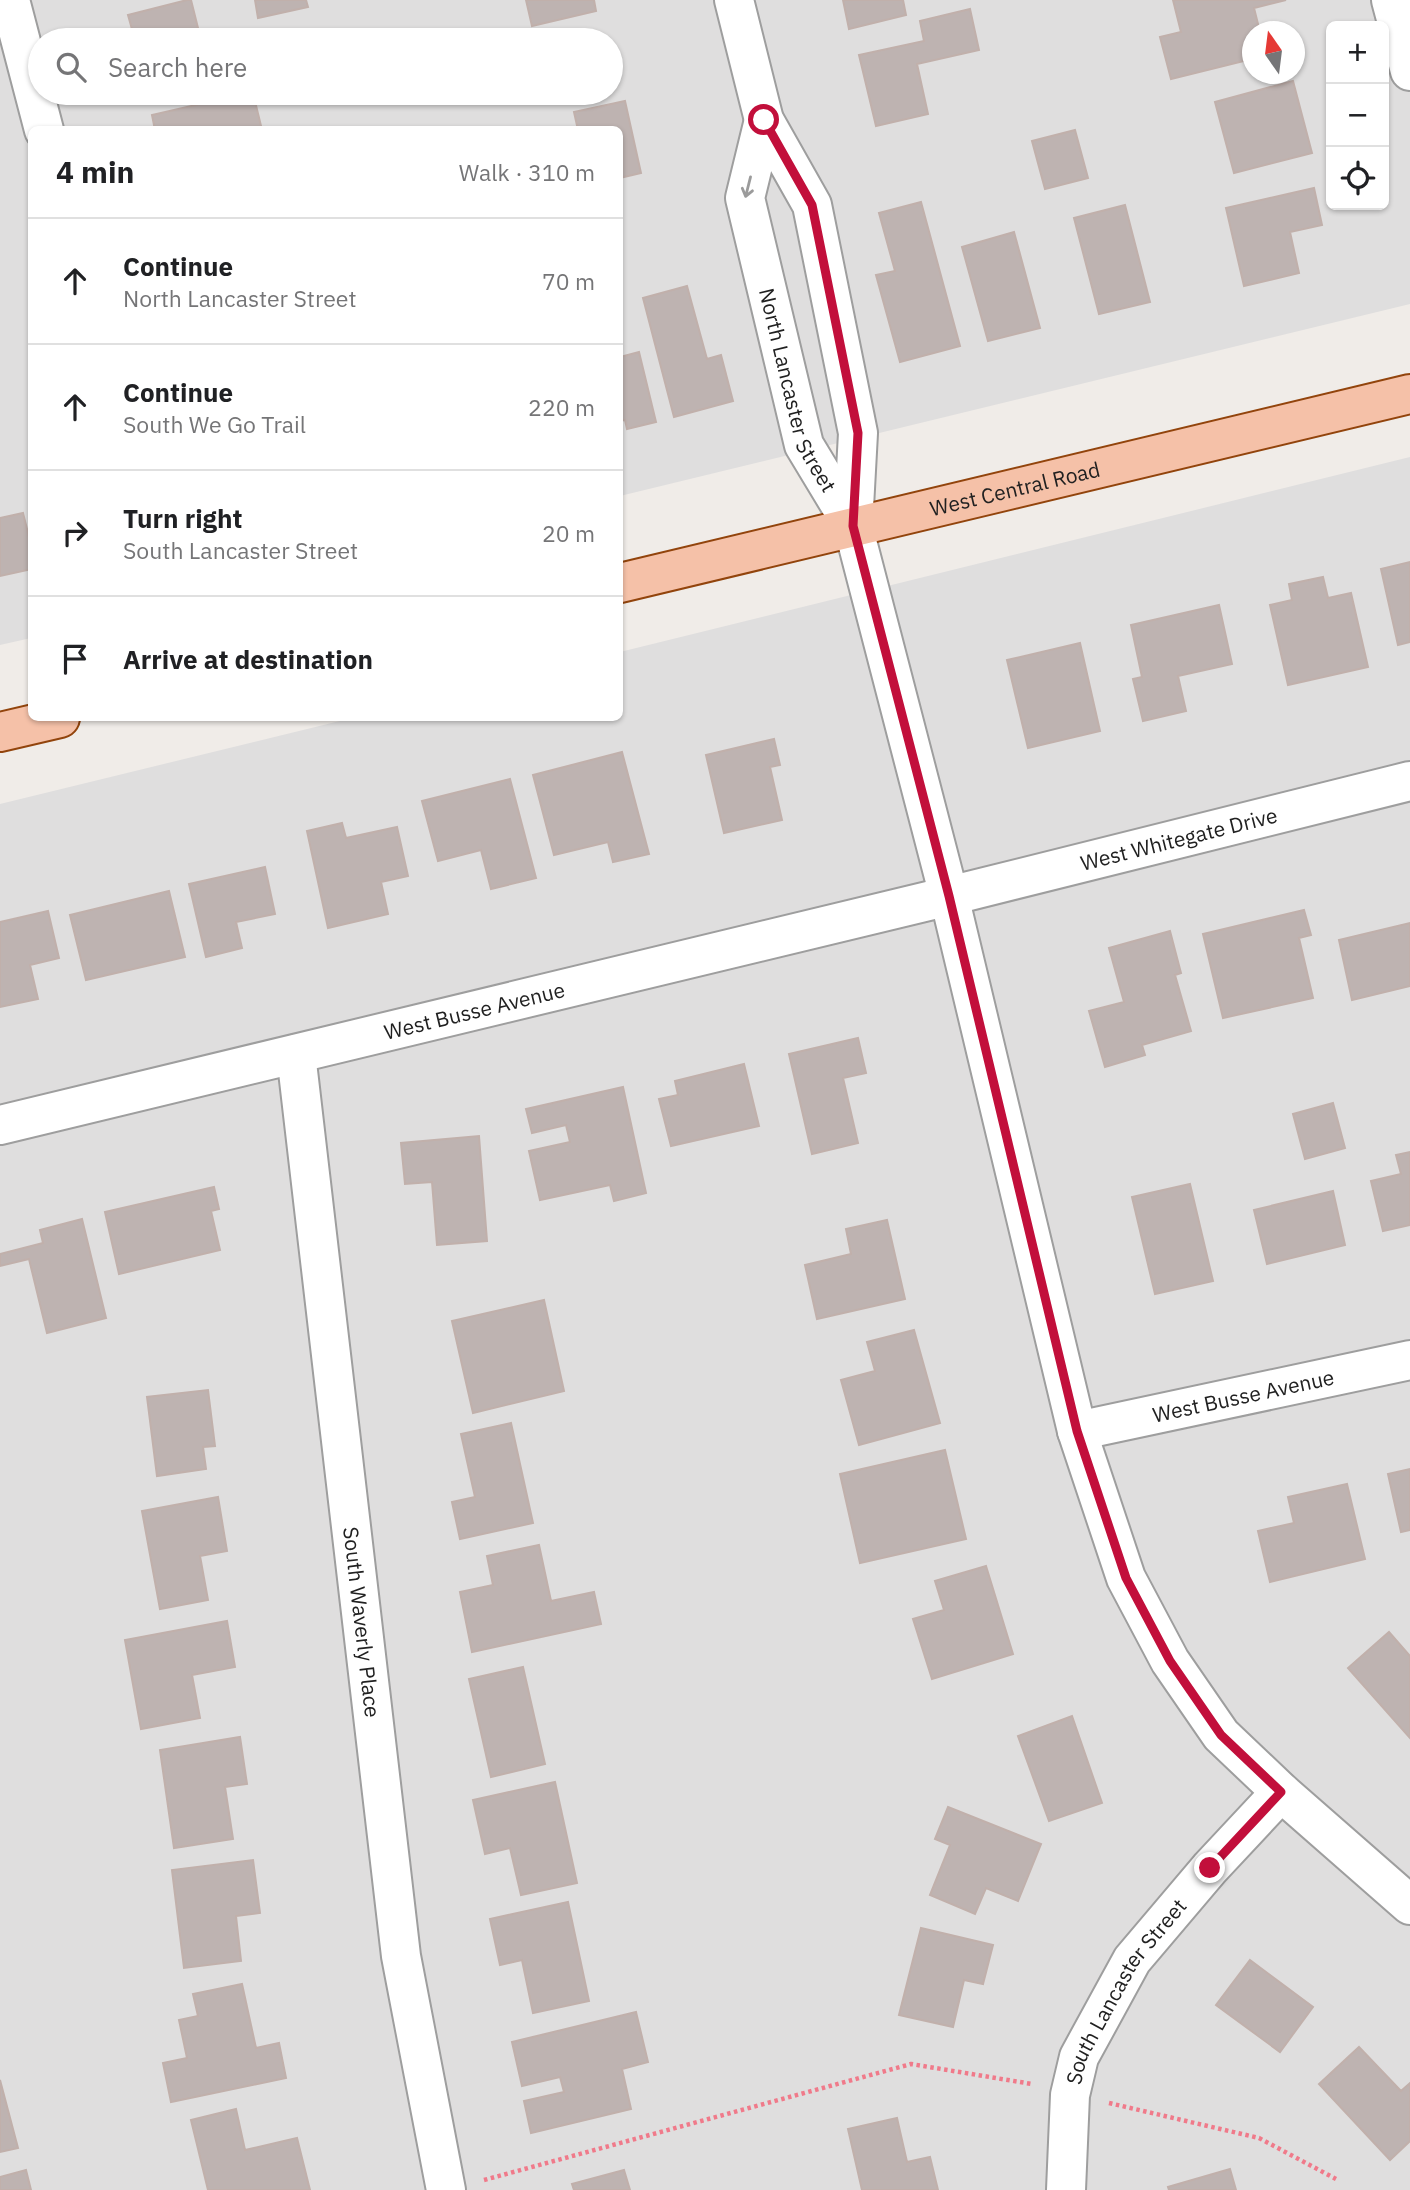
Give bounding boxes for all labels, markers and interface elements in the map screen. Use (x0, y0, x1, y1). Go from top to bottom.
north arrow (1242, 21, 1305, 84)
map controls (1326, 21, 1389, 210)
button: + (1326, 21, 1389, 84)
search box (28, 28, 623, 105)
icon: search (52, 48, 90, 86)
text: Search here (108, 50, 247, 84)
button: − (1326, 84, 1389, 147)
route start (748, 104, 779, 135)
button: locate (1326, 147, 1389, 210)
text: 4 min (56, 152, 134, 191)
text: Walk · 310 m (459, 157, 595, 187)
one-way arrow (741, 175, 754, 197)
text: Continue (123, 249, 233, 283)
icon: ahead (56, 262, 94, 300)
text: 70 m (542, 266, 595, 296)
text: North Lancaster Street (123, 283, 357, 313)
street label: North Lancaster Street (753, 285, 843, 497)
text: Continue (123, 375, 233, 409)
icon: ahead (56, 388, 94, 426)
text: 220 m (528, 392, 595, 422)
text: South We Go Trail (123, 409, 306, 439)
street label: West Central Road (927, 455, 1103, 522)
text: Turn right (123, 501, 242, 535)
icon: right (56, 514, 94, 552)
text: 20 m (542, 518, 595, 548)
text: South Lancaster Street (123, 535, 358, 565)
icon: arrive (56, 640, 94, 678)
text: Arrive at destination (123, 642, 373, 676)
street label: West Whitegate Drive (1077, 801, 1280, 877)
street label: West Busse Avenue (381, 975, 568, 1046)
street label: West Busse Avenue (1150, 1363, 1337, 1429)
street label: South Waverly Place (337, 1525, 387, 1719)
route end (1194, 1852, 1225, 1883)
street label: South Lancaster Street (1059, 1892, 1192, 2087)

